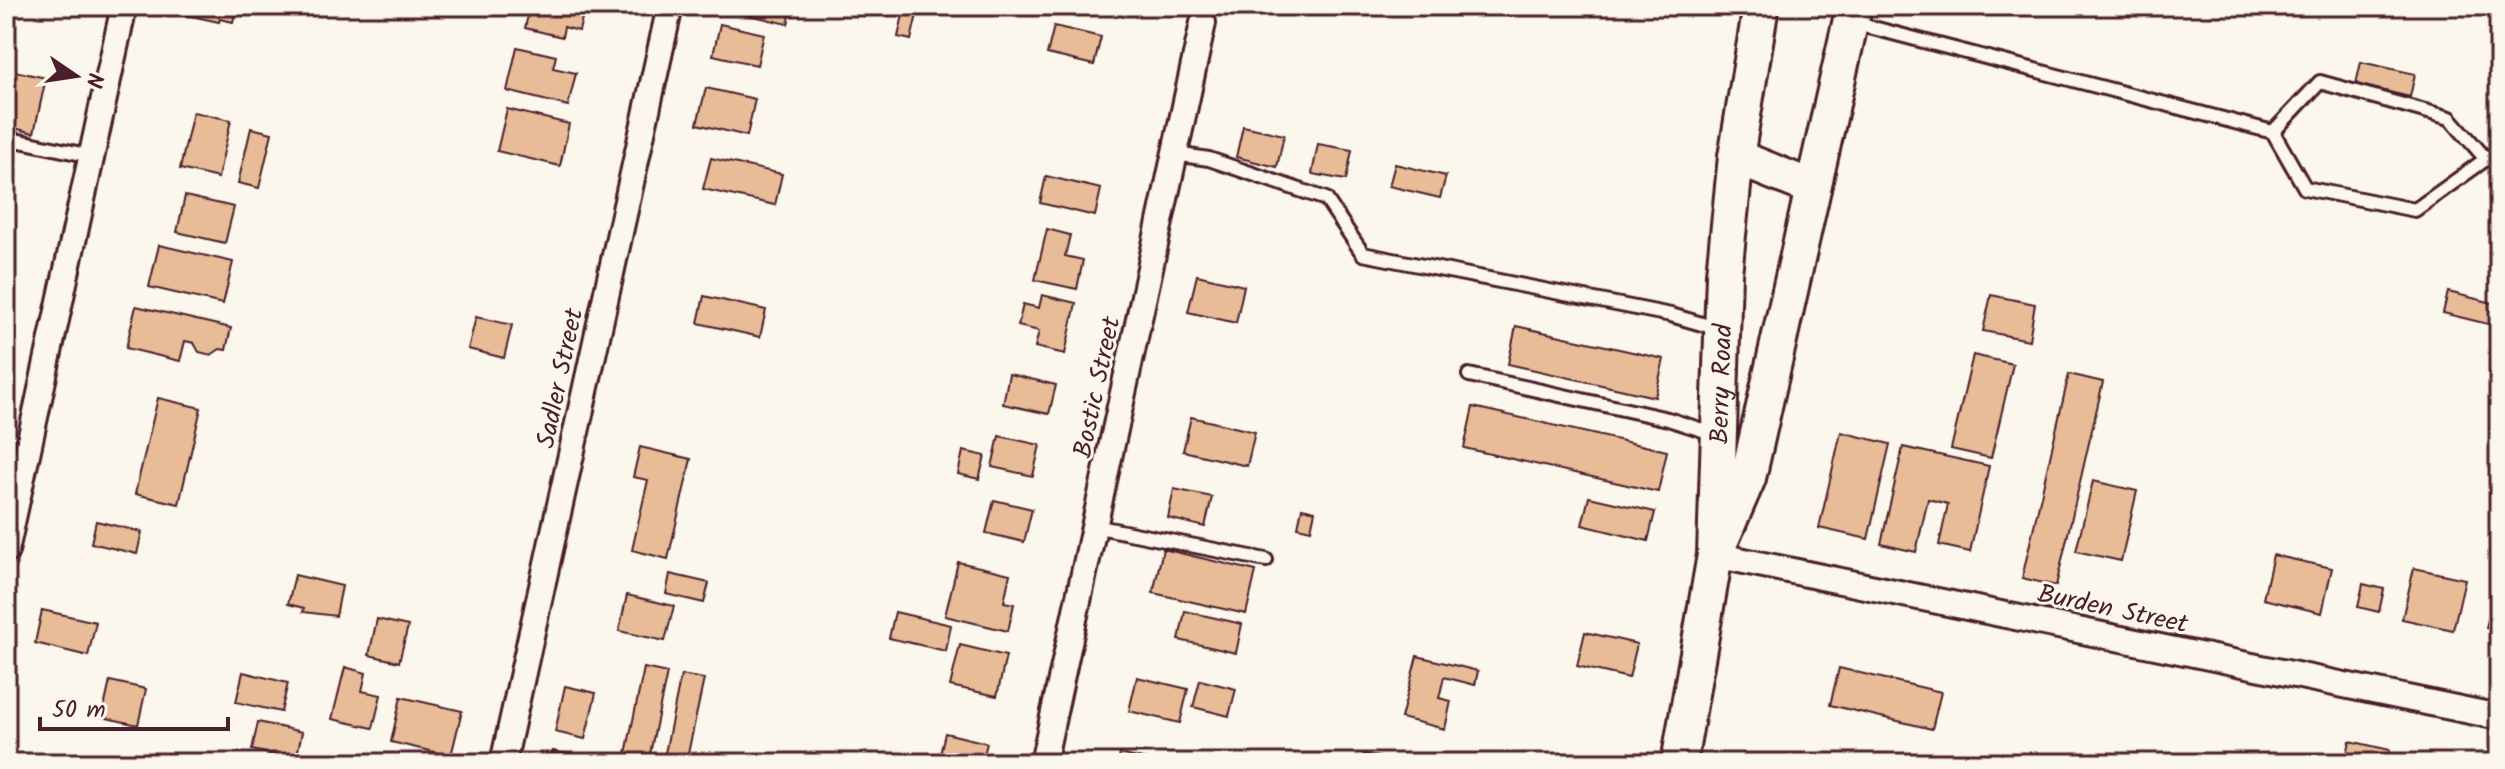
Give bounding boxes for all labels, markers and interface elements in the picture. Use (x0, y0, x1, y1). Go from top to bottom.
north arrow (36, 36, 116, 116)
text: N (74, 69, 112, 91)
street label: Sadler Street (526, 304, 596, 452)
street label: Bostic Street (1062, 312, 1134, 462)
street label: Berry Road (1700, 322, 1745, 445)
street label: Burden Street (2034, 574, 2192, 647)
scale bar (40, 681, 228, 731)
text: 50 m (52, 691, 106, 730)

